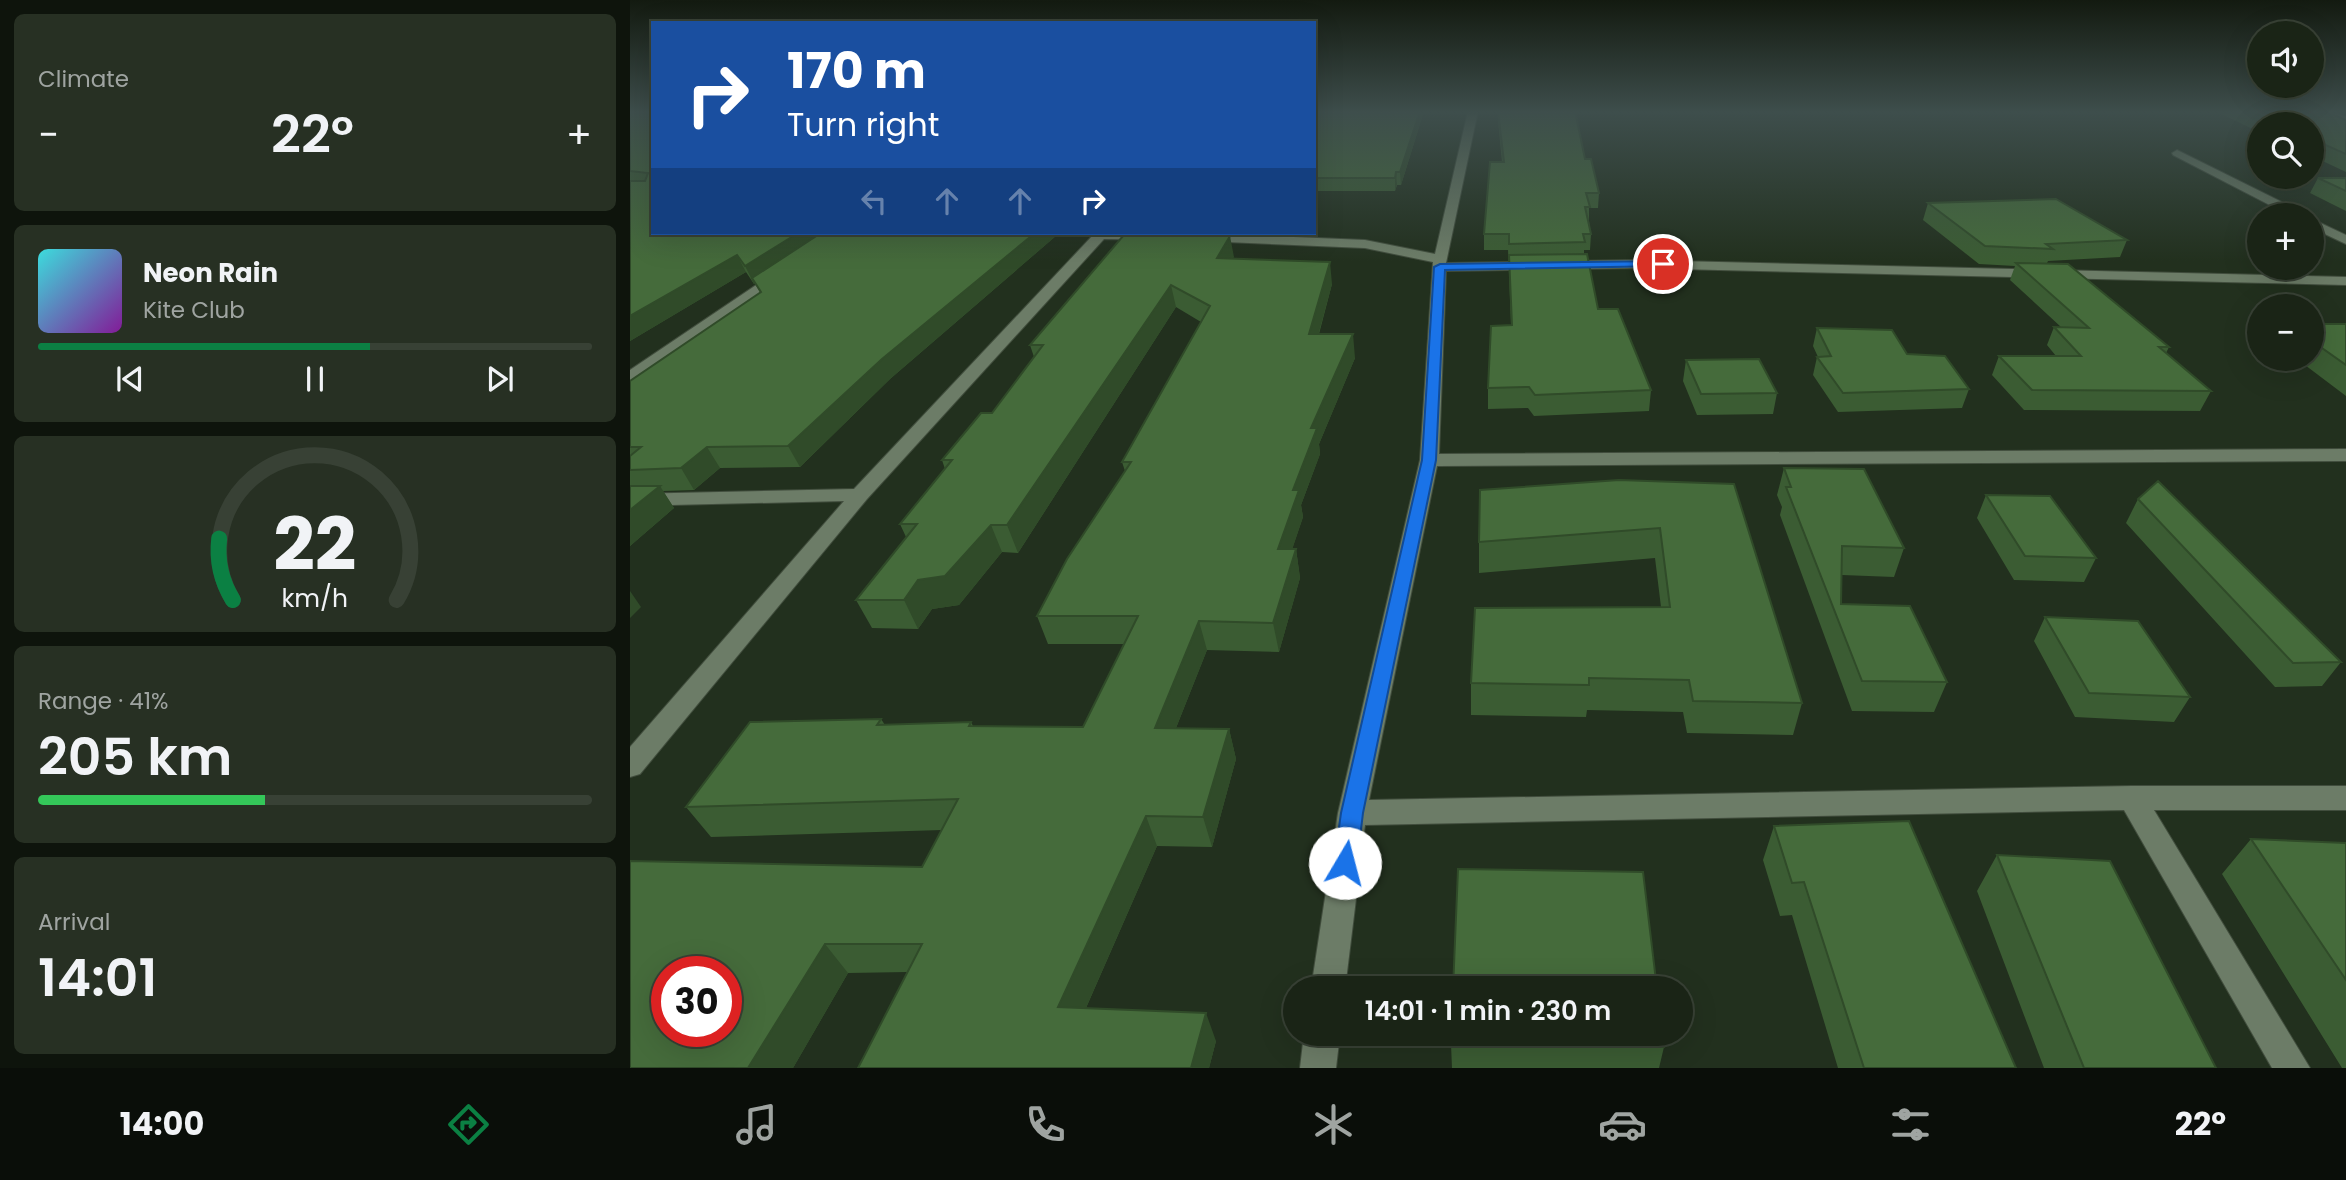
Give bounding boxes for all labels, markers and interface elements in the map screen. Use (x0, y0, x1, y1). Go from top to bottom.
map controls (2247, 21, 2324, 371)
button: sound (2247, 21, 2324, 98)
text: 170 m (787, 37, 926, 105)
icon: right (672, 49, 763, 140)
text: Climate (38, 63, 129, 95)
text: 22° (271, 98, 354, 171)
text: Turn right (787, 102, 939, 147)
text: − (38, 108, 59, 161)
text: + (566, 108, 592, 161)
button: search (2247, 112, 2324, 189)
icon: left (855, 182, 893, 220)
icon: ahead (928, 182, 966, 220)
icon: ahead (1001, 182, 1039, 220)
icon: right (1074, 182, 1112, 220)
button: + (2247, 203, 2324, 280)
pin (1633, 234, 1693, 294)
icon: arrive (1644, 245, 1682, 283)
text: Neon Rain (143, 255, 278, 291)
text: Kite Club (143, 294, 245, 326)
button: − (2247, 294, 2324, 371)
icon: previous (111, 360, 149, 398)
icon: pause (296, 360, 334, 398)
icon: next (481, 360, 519, 398)
text: 22 (273, 494, 357, 595)
text: km/h (282, 581, 348, 616)
text: Range · 41% (38, 685, 169, 717)
text: 205 km (38, 720, 232, 793)
position arrow (1308, 826, 1382, 900)
text: Arrival (38, 906, 110, 938)
text: 14:01 (38, 941, 157, 1014)
speed limit sign: 30 (651, 956, 742, 1047)
text: 14:01 · 1 min · 230 m (1365, 993, 1611, 1029)
icon: directions (444, 1100, 493, 1149)
icon: music (732, 1100, 781, 1149)
icon: phone (1021, 1100, 1070, 1149)
icon: climate (1309, 1100, 1358, 1149)
icon: car (1598, 1100, 1647, 1149)
icon: filters (1886, 1100, 1935, 1149)
text: 14:00 (120, 1101, 204, 1146)
text: 22° (2175, 1101, 2226, 1146)

